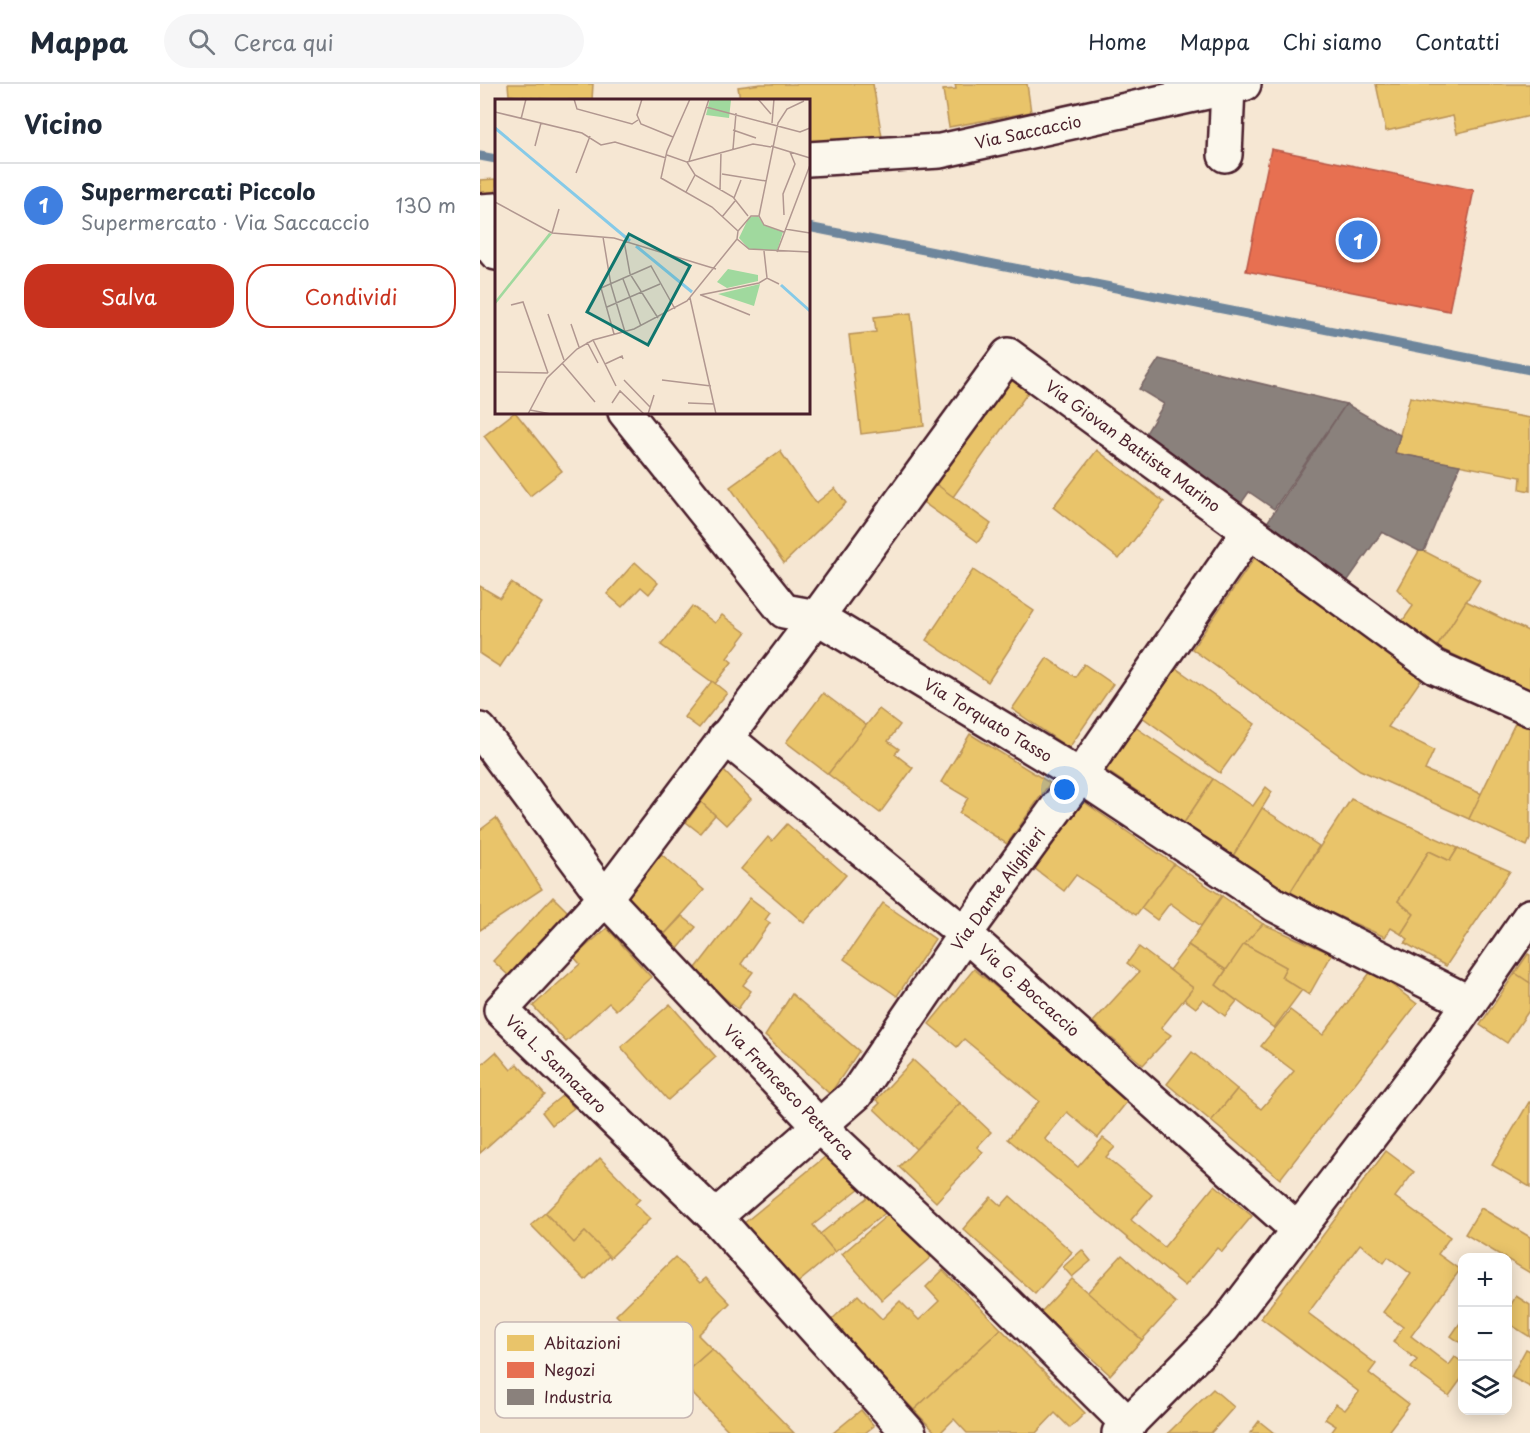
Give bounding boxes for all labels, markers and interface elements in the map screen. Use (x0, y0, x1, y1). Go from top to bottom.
search box (164, 14, 584, 68)
text: Mappa (30, 20, 128, 63)
icon: search (185, 25, 218, 58)
text: Cerca qui (233, 25, 334, 58)
text: Home (1088, 25, 1147, 57)
text: Mappa (1180, 25, 1250, 57)
text: Chi siamo (1283, 25, 1382, 57)
text: Contatti (1415, 25, 1500, 57)
inset map (495, 99, 810, 414)
text: Vicino (24, 104, 102, 143)
street label: Via Saccaccio (972, 108, 1083, 154)
text: Supermercati Piccolo (81, 174, 315, 207)
text: 1 (39, 190, 48, 220)
text: 130 m (396, 190, 456, 220)
text: Supermercato · Via Saccaccio (81, 207, 370, 237)
pin: 1 (1338, 218, 1378, 262)
button: Salva (24, 264, 234, 328)
button: Condividi (246, 264, 456, 328)
street label: Via Giovan Battista Marino (1041, 373, 1226, 517)
street label: Via Torquato Tasso (920, 671, 1058, 767)
your location (1050, 775, 1079, 804)
street label: Via Dante Alighieri (944, 822, 1050, 955)
street label: Via G. Boccaccio (974, 937, 1086, 1042)
street label: Via L. Sannazaro (501, 1009, 613, 1118)
street label: Via Francesco Petrarca (719, 1018, 861, 1164)
map controls (1458, 1253, 1512, 1415)
button: + (1458, 1253, 1512, 1307)
button: − (1458, 1307, 1512, 1361)
legend (495, 1322, 693, 1418)
text: Abitazioni (544, 1330, 621, 1354)
text: Negozi (544, 1357, 595, 1381)
button: layers (1458, 1361, 1512, 1415)
text: Industria (544, 1384, 612, 1408)

